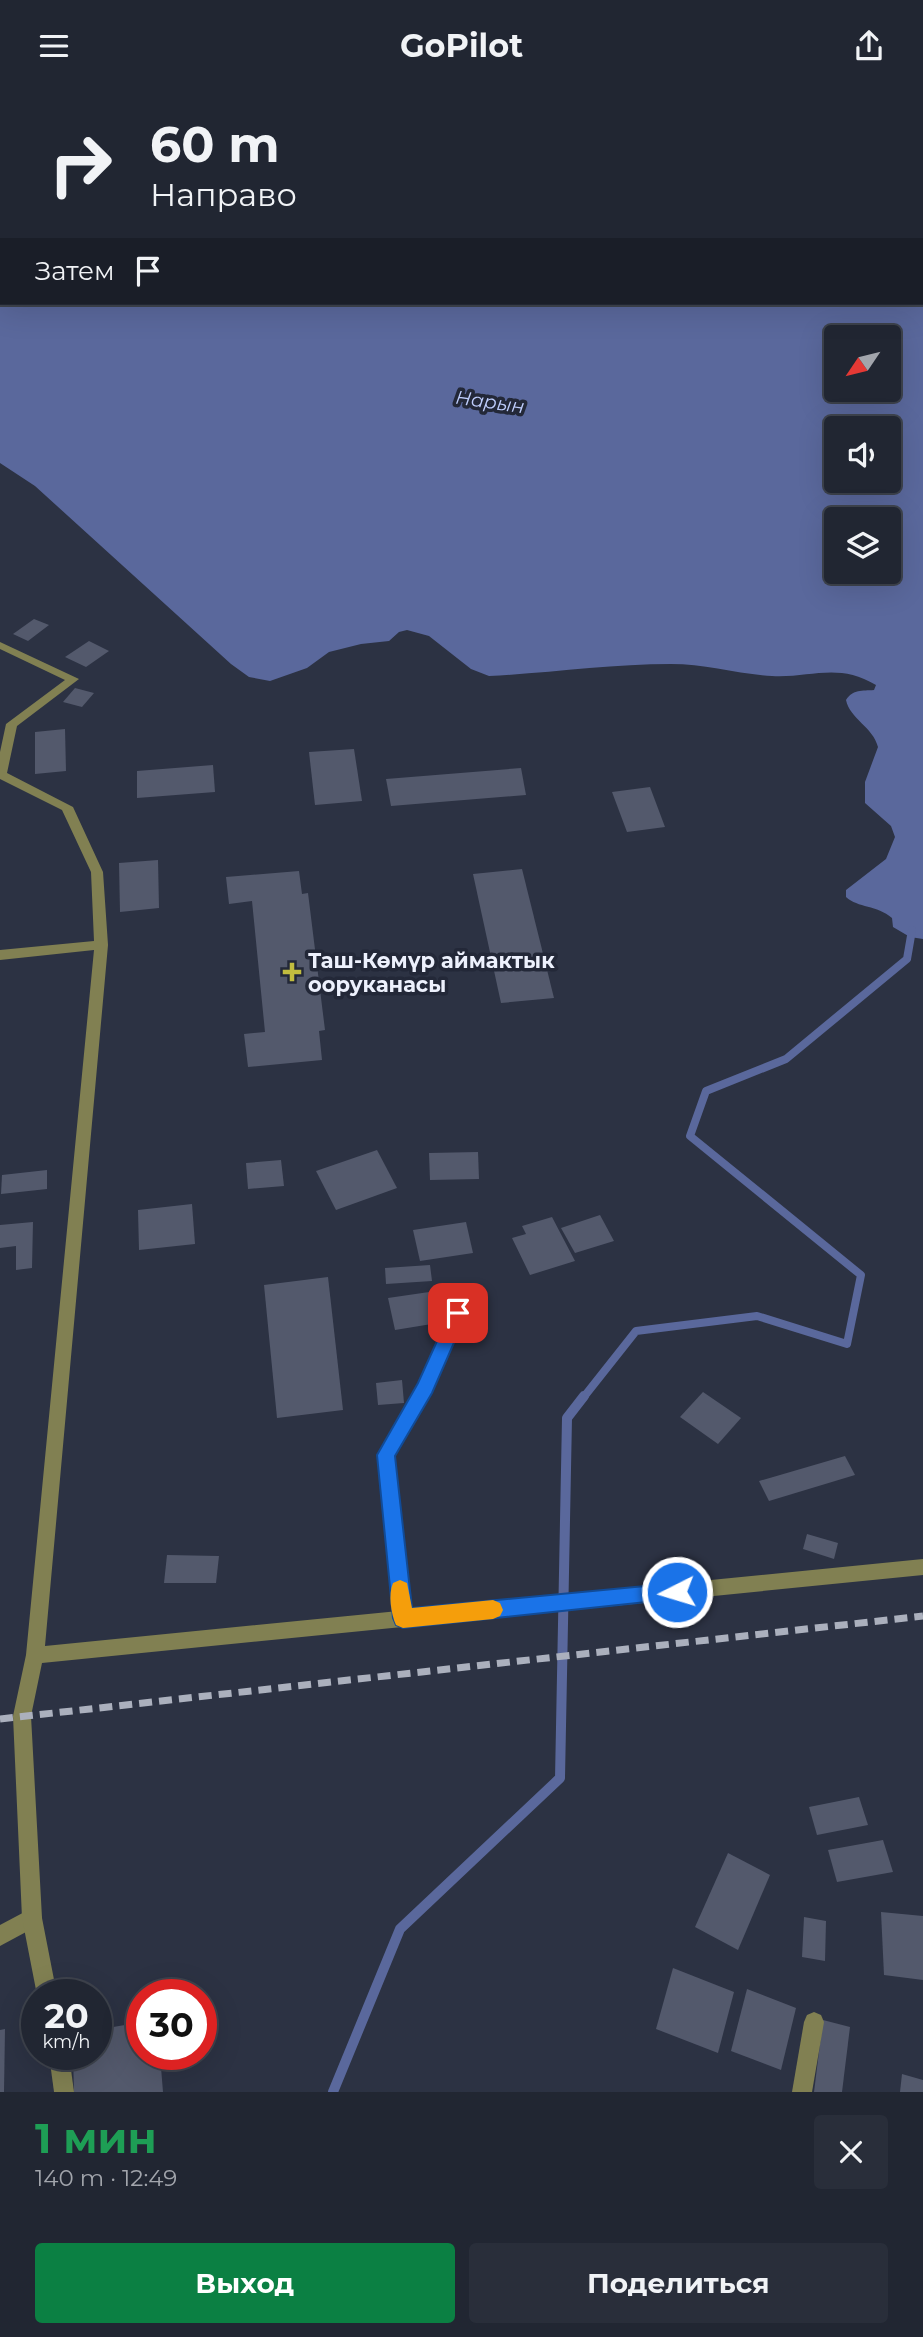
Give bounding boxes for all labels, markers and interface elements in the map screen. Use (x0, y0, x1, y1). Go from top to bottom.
text: GoPilot (400, 26, 523, 65)
icon: menu (35, 27, 73, 65)
icon: share (850, 27, 888, 65)
text: 60 m (150, 115, 280, 174)
icon: right (35, 119, 126, 210)
text: Направо (150, 175, 297, 214)
icon: arrive (129, 252, 167, 290)
text: Затем (35, 255, 115, 287)
north arrow (824, 325, 901, 403)
map controls (824, 325, 901, 584)
water label: Нарын (454, 386, 526, 418)
button: sound (824, 416, 901, 493)
button: layers (824, 507, 901, 584)
place label: Таш-Көмүр аймактык ооруканасы (308, 948, 555, 997)
marker: Таш-Көмүр аймактык ооруканасы (282, 962, 302, 982)
pin (428, 1283, 488, 1343)
icon: arrive (439, 1294, 477, 1332)
position arrow (640, 1555, 714, 1629)
speed limit sign: 30 (126, 1979, 217, 2070)
text: 20 (44, 1994, 89, 2037)
text: km/h (42, 2031, 91, 2053)
text: 1 мин (35, 2112, 157, 2164)
button: close (814, 2115, 888, 2189)
text: 140 m · 12:49 (35, 2164, 177, 2192)
button: Выход (35, 2243, 455, 2323)
button: Поделиться (469, 2243, 888, 2323)

